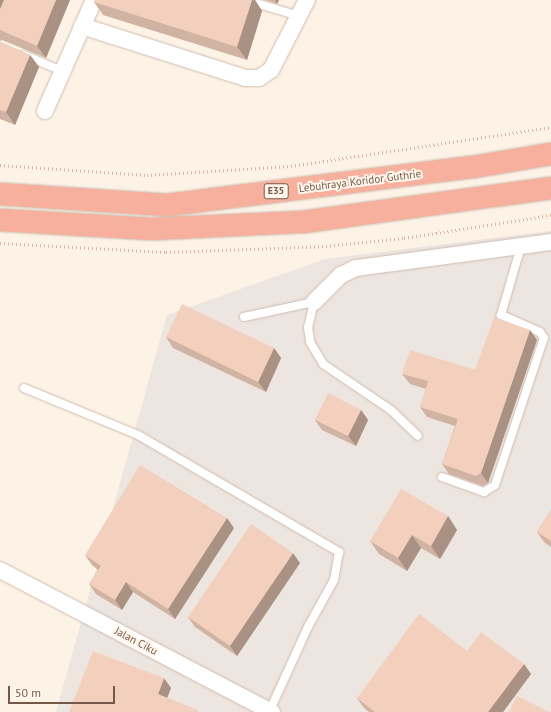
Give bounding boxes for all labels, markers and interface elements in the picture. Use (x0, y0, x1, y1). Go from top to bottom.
street label: Lebuhraya Koridor Guthrie (298, 167, 422, 195)
road number: E35 (263, 183, 289, 199)
street label: Jalan Ciku (112, 624, 160, 658)
scale bar (10, 678, 117, 704)
text: 50 m (15, 685, 41, 700)

